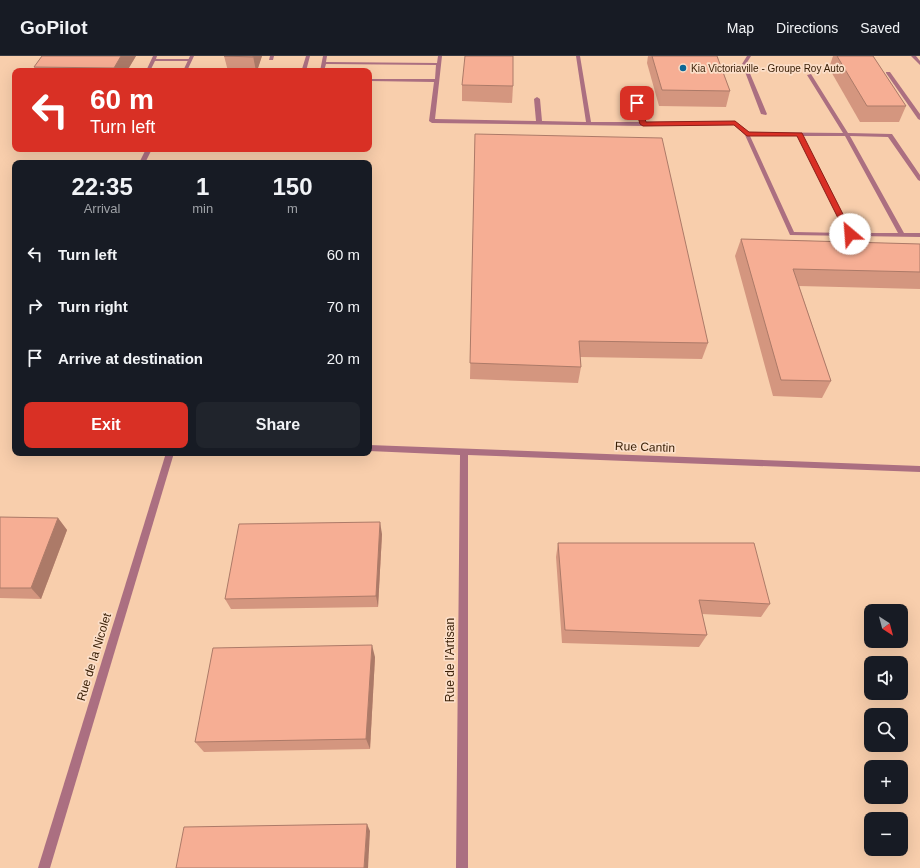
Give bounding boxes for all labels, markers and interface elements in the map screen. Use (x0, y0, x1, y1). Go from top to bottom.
text: GoPilot (20, 17, 88, 38)
text: Map (727, 20, 754, 36)
text: Directions (776, 20, 838, 36)
text: Saved (860, 20, 900, 36)
marker: Kia Victoriaville - Groupe Roy Auto (678, 63, 688, 73)
place label: Kia Victoriaville - Groupe Roy Auto (691, 63, 845, 74)
icon: left (24, 84, 76, 136)
text: 60 m (90, 84, 154, 115)
pin (620, 86, 654, 120)
icon: arrive (626, 92, 648, 114)
text: Turn left (90, 117, 155, 137)
text: 22:35 (71, 173, 133, 200)
text: 1 (196, 173, 209, 200)
text: 150 (273, 173, 313, 200)
text: Arrival (84, 201, 121, 216)
text: min (192, 201, 213, 216)
text: m (287, 201, 298, 216)
position arrow (829, 213, 871, 255)
icon: left (24, 243, 46, 265)
text: Turn left (58, 246, 117, 263)
text: 60 m (327, 246, 360, 263)
icon: right (24, 295, 46, 317)
text: Turn right (58, 298, 128, 315)
text: 70 m (327, 298, 360, 315)
icon: arrive (24, 347, 46, 369)
text: Arrive at destination (58, 350, 203, 367)
text: 20 m (327, 350, 360, 367)
button: Exit (24, 402, 188, 448)
button: Share (196, 402, 360, 448)
street label: Rue Cantin (615, 439, 675, 455)
north arrow (864, 604, 908, 648)
map controls (864, 604, 908, 856)
street label: Rue de la Nicolet (74, 611, 114, 703)
street label: Rue de l'Artisan (443, 618, 457, 702)
button: sound (864, 656, 908, 700)
button: search (864, 708, 908, 752)
button: + (864, 760, 908, 804)
button: − (864, 812, 908, 856)

